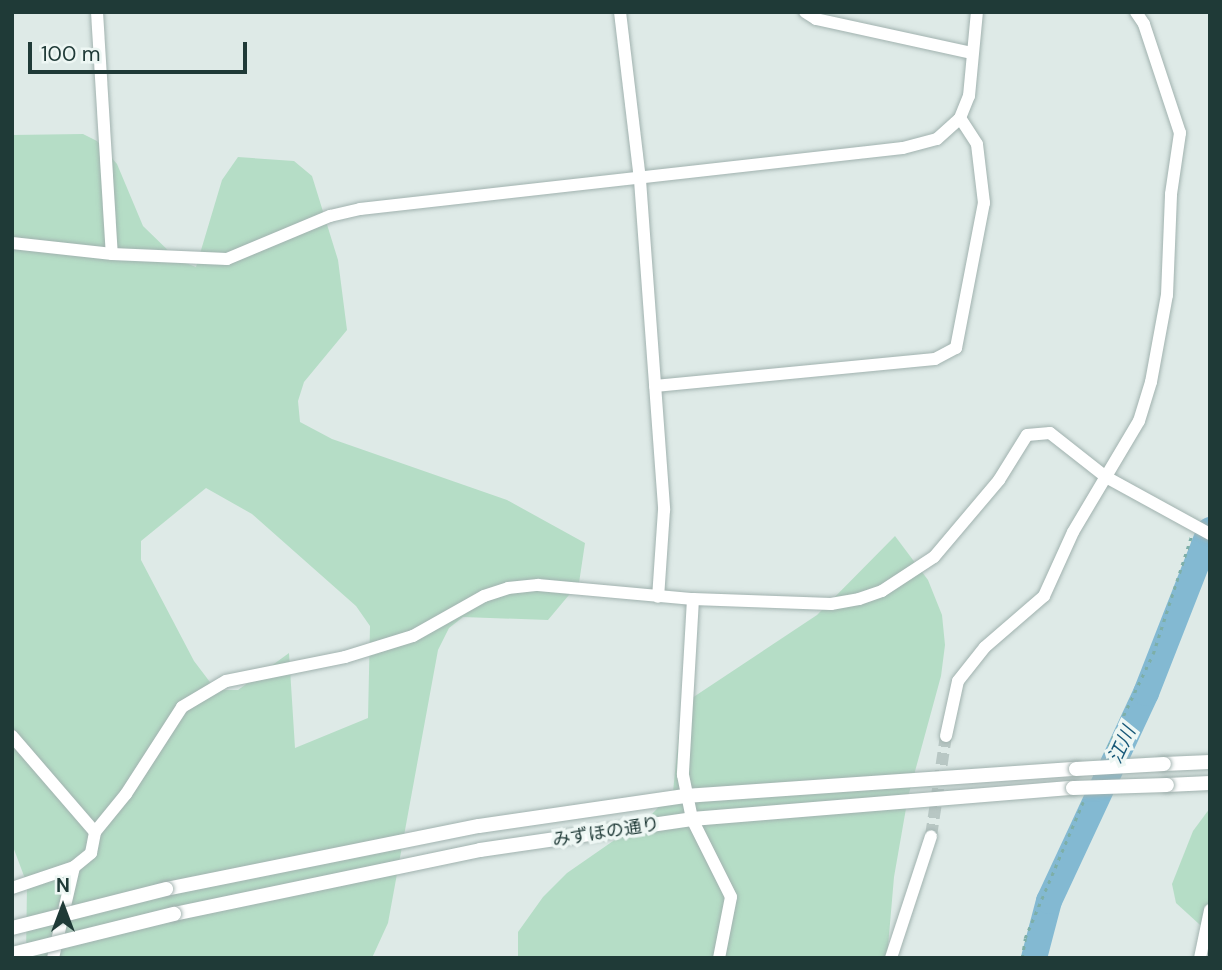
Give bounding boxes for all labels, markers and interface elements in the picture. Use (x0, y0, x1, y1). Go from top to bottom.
scale bar (32, 28, 250, 72)
text: 100 m (41, 40, 101, 68)
water label: 江川 (1104, 723, 1140, 767)
street label: みずほの通り (551, 813, 661, 851)
north arrow (28, 872, 98, 942)
text: N (56, 873, 70, 898)

